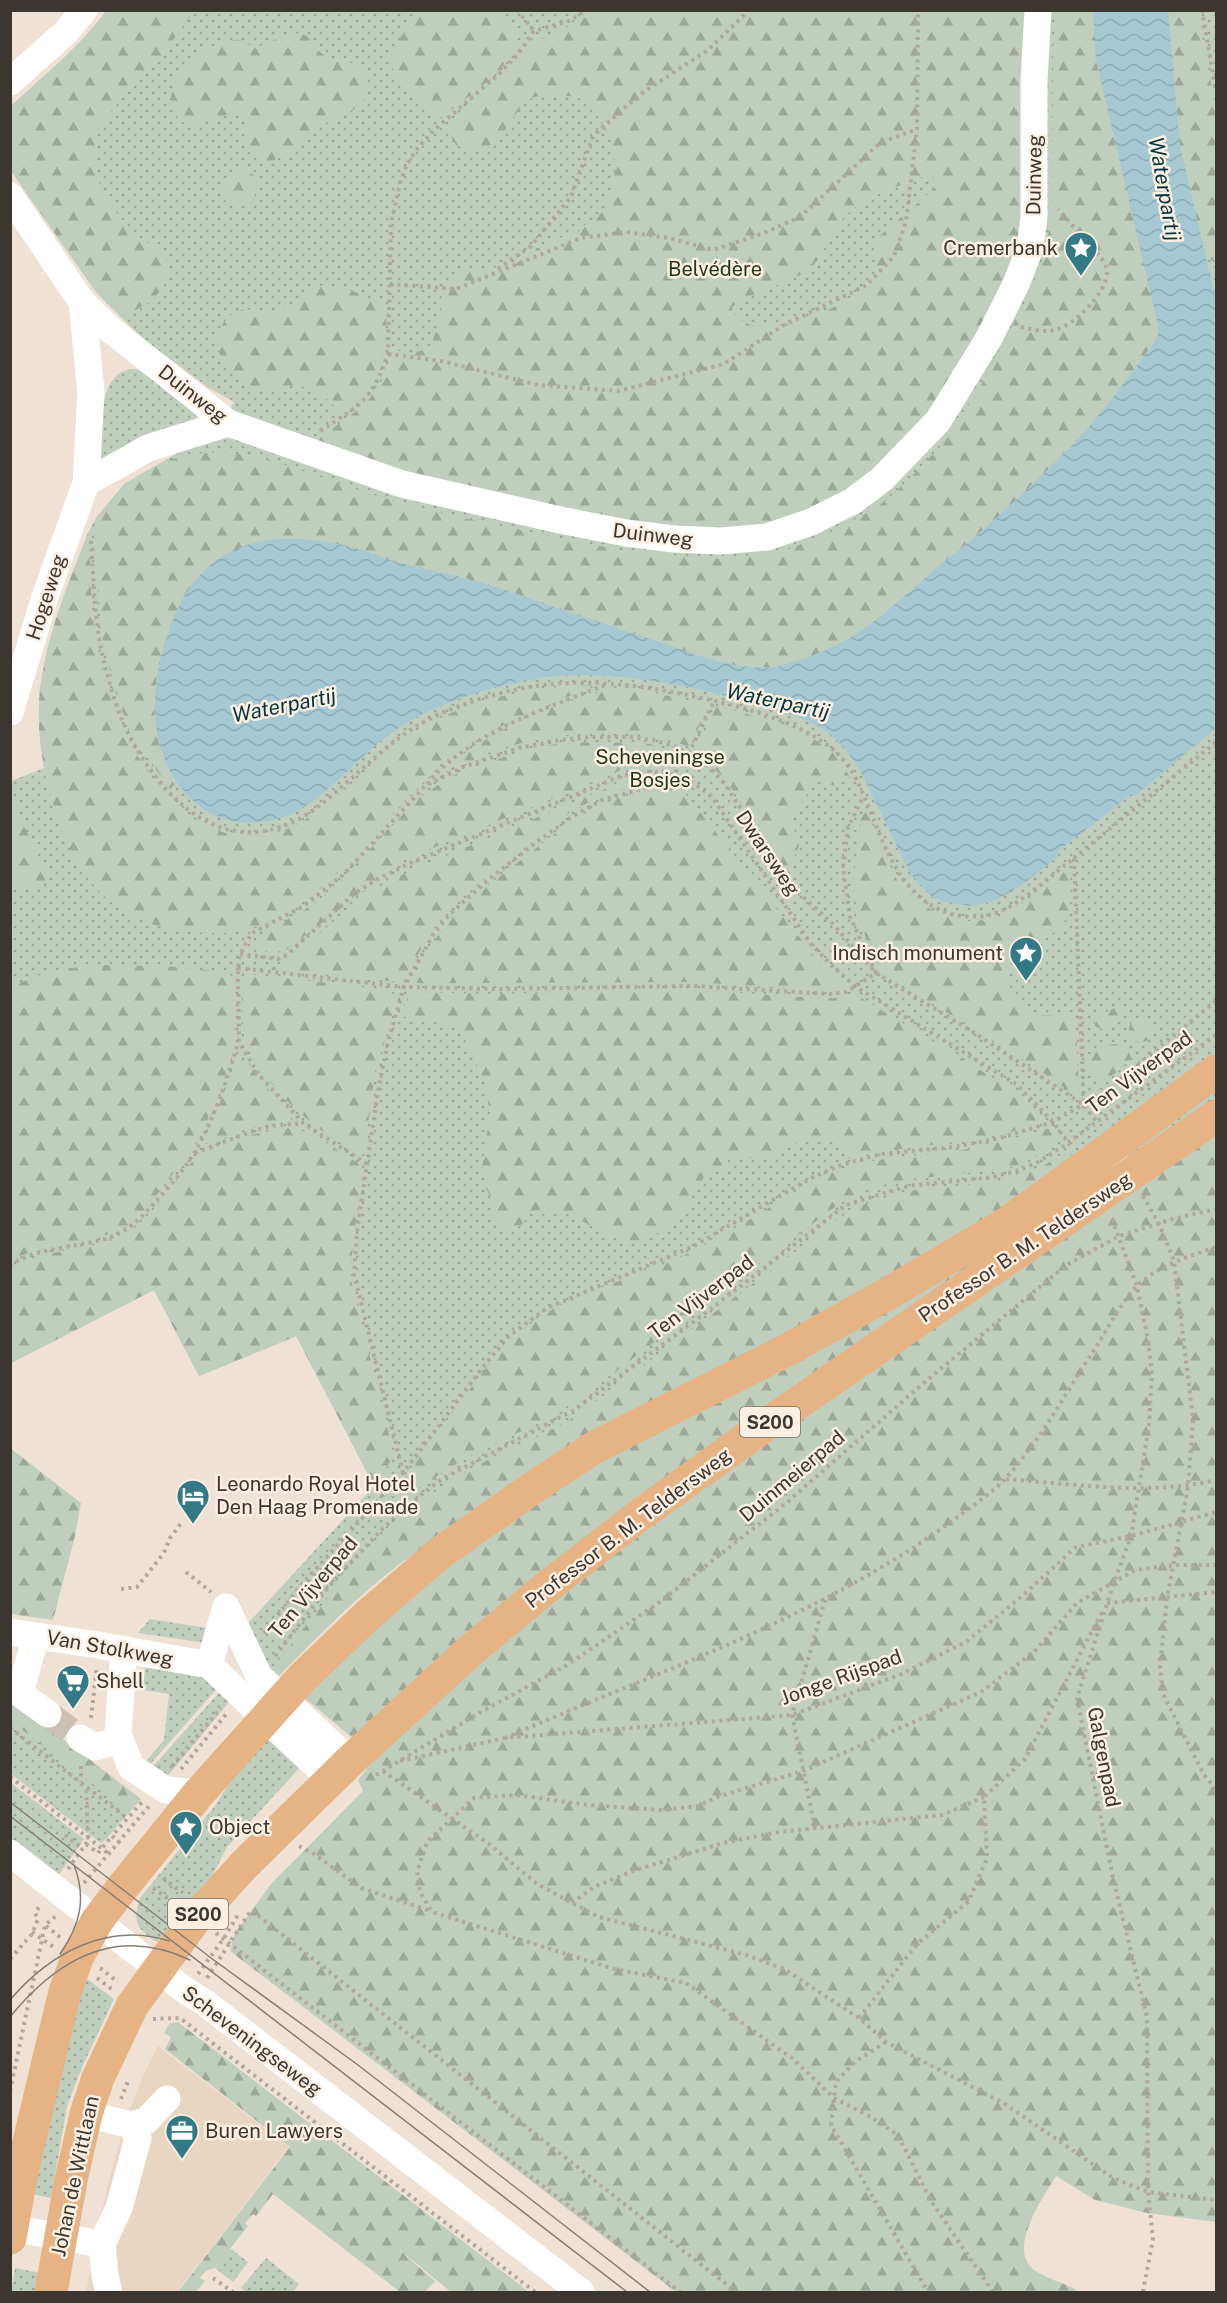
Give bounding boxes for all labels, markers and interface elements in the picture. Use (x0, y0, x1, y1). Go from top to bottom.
street label: Duinweg (1021, 134, 1047, 216)
water label: Waterpartij (1144, 135, 1187, 244)
place icon: Cremerbank (1063, 230, 1099, 277)
place label: Cremerbank (943, 236, 1058, 260)
park label: Belvédère (668, 257, 762, 281)
street label: Duinweg (154, 360, 232, 428)
street label: Duinweg (611, 518, 695, 552)
street label: Hogeweg (21, 551, 71, 643)
water label: Waterpartij (724, 678, 833, 724)
water label: Waterpartij (230, 683, 339, 727)
park label: Scheveningse Bosjes (595, 745, 725, 792)
street label: Dwarsweg (731, 806, 805, 900)
place icon: Indisch monument (1008, 935, 1044, 982)
place label: Indisch monument (832, 941, 1003, 965)
street label: Ten Vijverpad (1081, 1025, 1197, 1119)
street label: Professor B. M. Teldersweg (914, 1167, 1136, 1327)
street label: Ten Vijverpad (644, 1250, 758, 1344)
road number: S200 (740, 1407, 800, 1437)
street label: Duinmeierpad (735, 1425, 849, 1527)
street label: Professor B. M. Teldersweg (520, 1443, 736, 1613)
place label: Leonardo Royal Hotel Den Haag Promenade (216, 1472, 418, 1519)
hotel icon: Leonardo Royal Hotel Den Haag Promenade (175, 1478, 211, 1525)
street label: Ten Vijverpad (264, 1531, 362, 1643)
street label: Van Stolkweg (45, 1625, 175, 1671)
street label: Jonge Rijspad (777, 1644, 905, 1710)
supermarket icon: Shell (55, 1663, 91, 1710)
place label: Shell (96, 1669, 144, 1693)
street label: Galgenpad (1083, 1705, 1125, 1809)
place icon: Object (168, 1809, 204, 1856)
place label: Object (209, 1815, 270, 1839)
road number: S200 (168, 1899, 228, 1929)
street label: Scheveningseweg (177, 1981, 327, 2101)
street label: Johan de Wittlaan (46, 2094, 104, 2258)
office icon: Buren Lawyers (164, 2113, 200, 2160)
place label: Buren Lawyers (205, 2119, 343, 2143)

